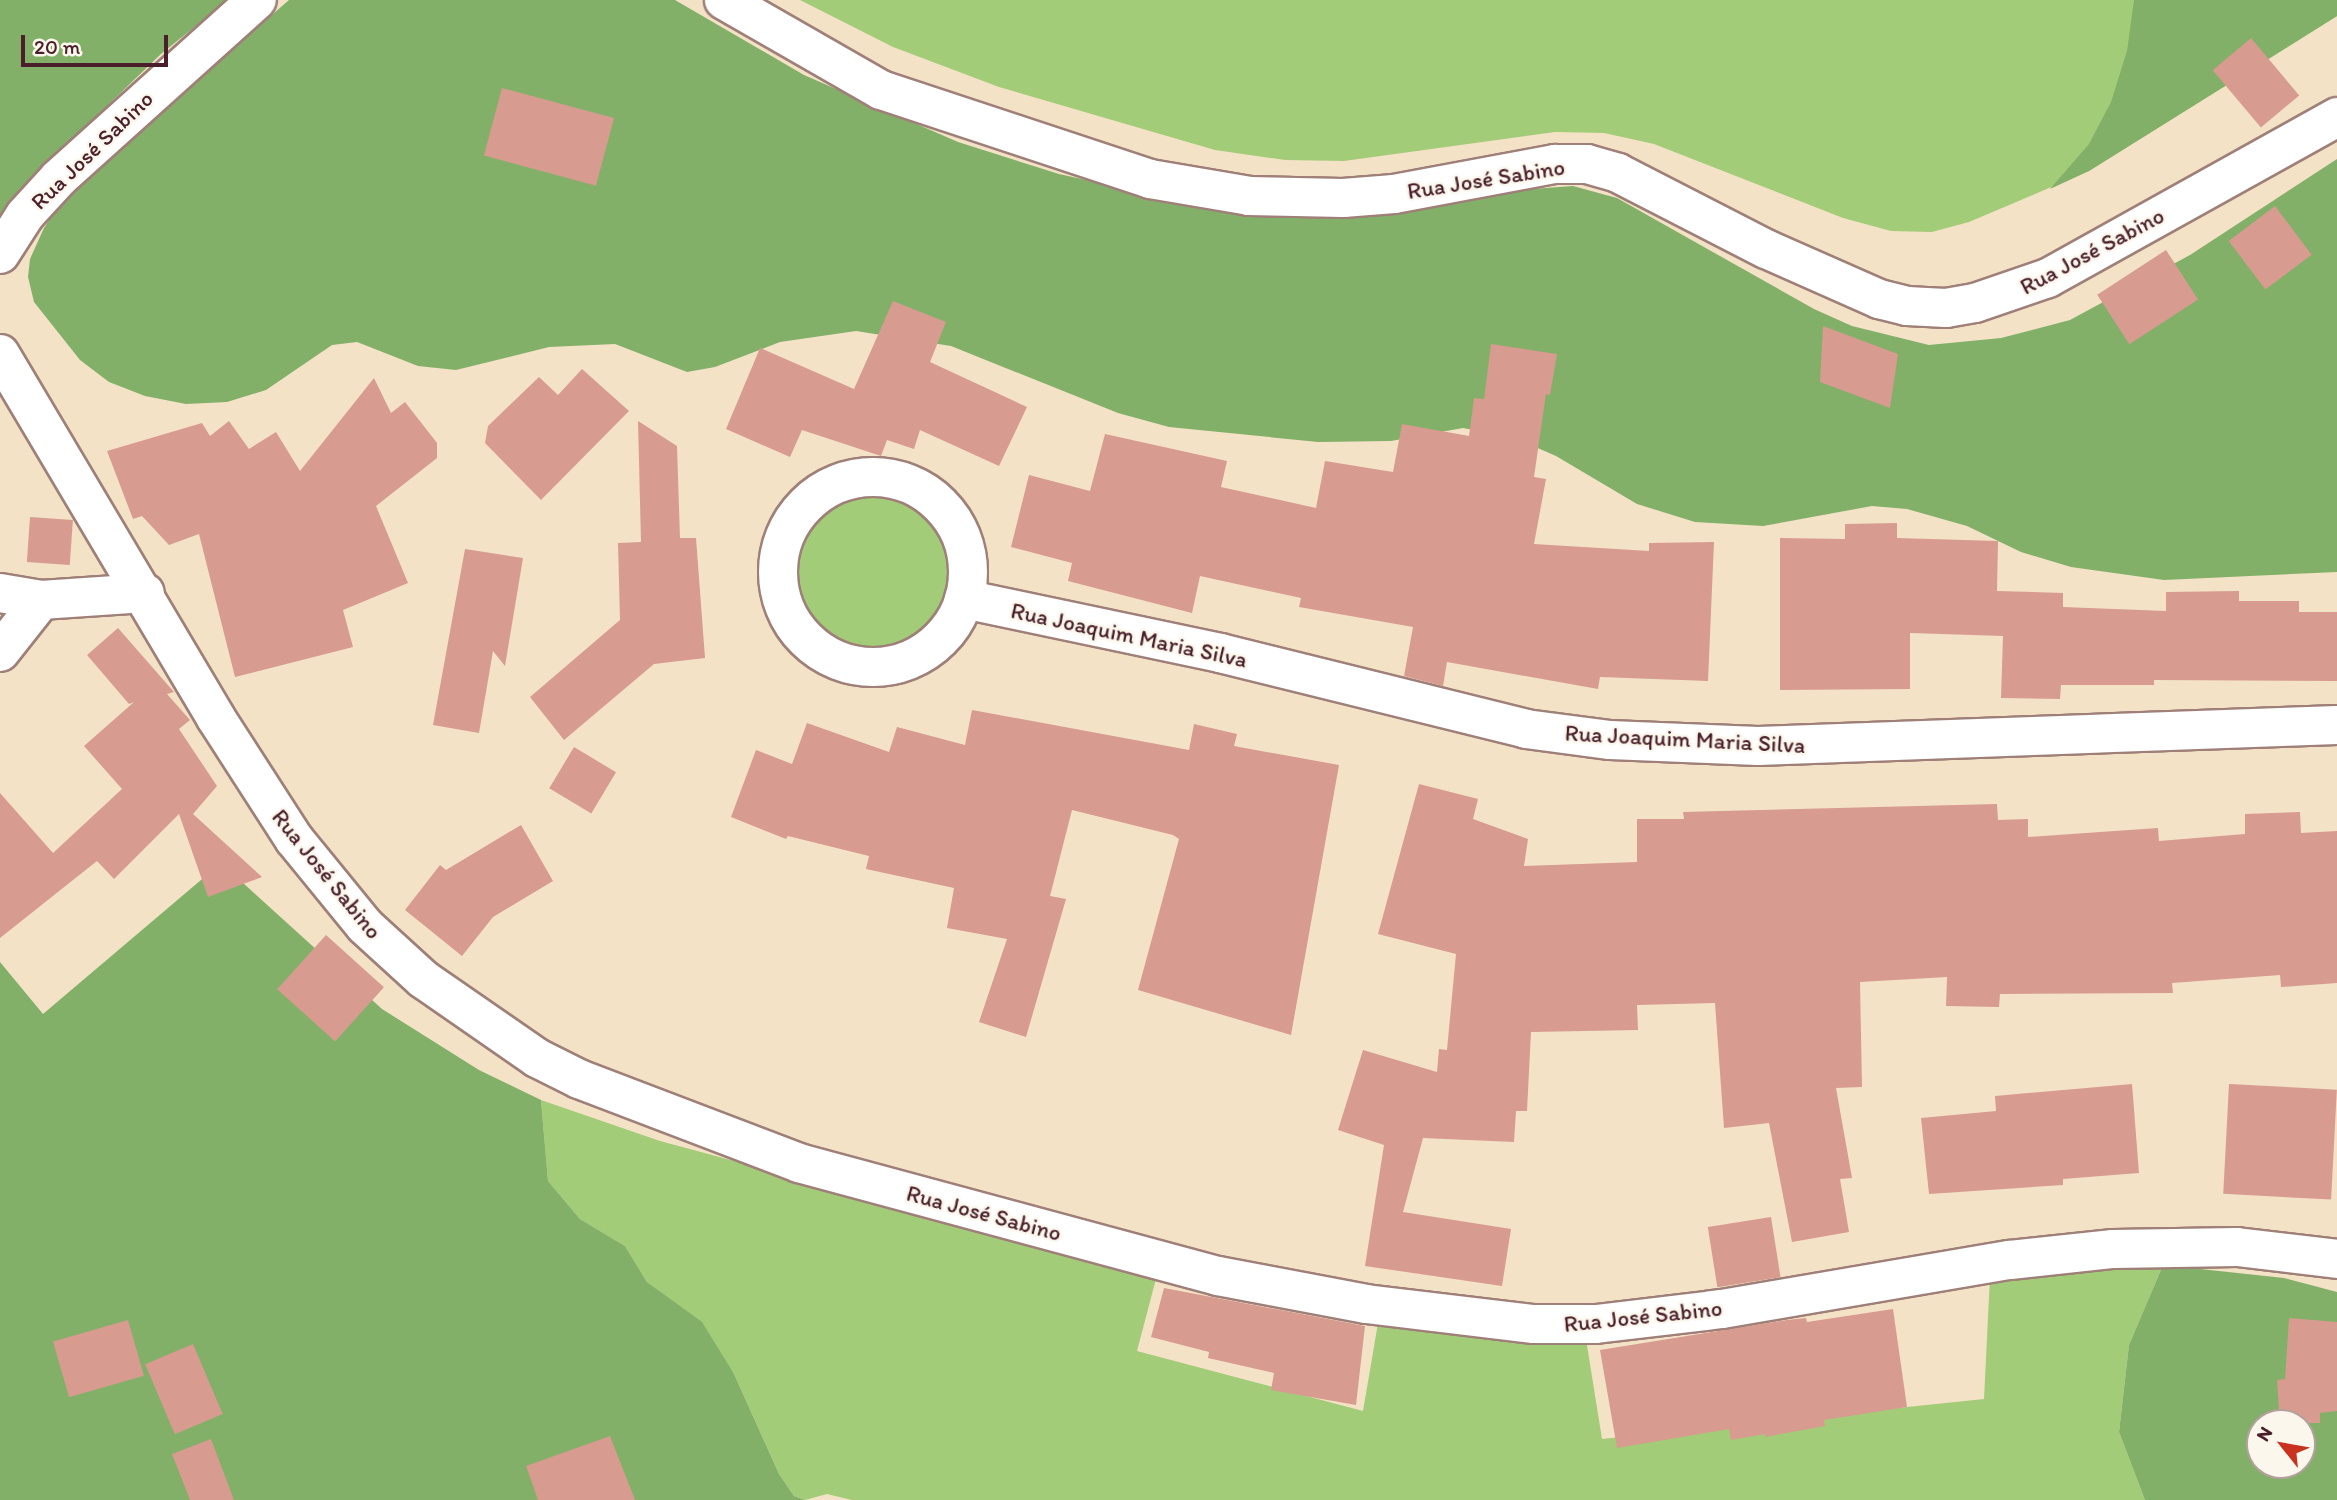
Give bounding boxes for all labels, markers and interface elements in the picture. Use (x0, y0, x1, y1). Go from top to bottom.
scale bar (24, 21, 172, 65)
text: 20 m (34, 34, 80, 59)
street label: Rua José Sabino (25, 85, 159, 215)
street label: Rua José Sabino (1405, 153, 1567, 205)
street label: Rua José Sabino (2015, 202, 2169, 300)
street label: Rua Joaquim Maria Silva (1008, 596, 1250, 674)
street label: Rua Joaquim Maria Silva (1564, 719, 1806, 759)
street label: Rua José Sabino (266, 804, 388, 944)
street label: Rua José Sabino (904, 1179, 1064, 1247)
street label: Rua José Sabino (1563, 1294, 1723, 1338)
north arrow (2246, 1409, 2316, 1479)
text: N (2251, 1423, 2277, 1445)

